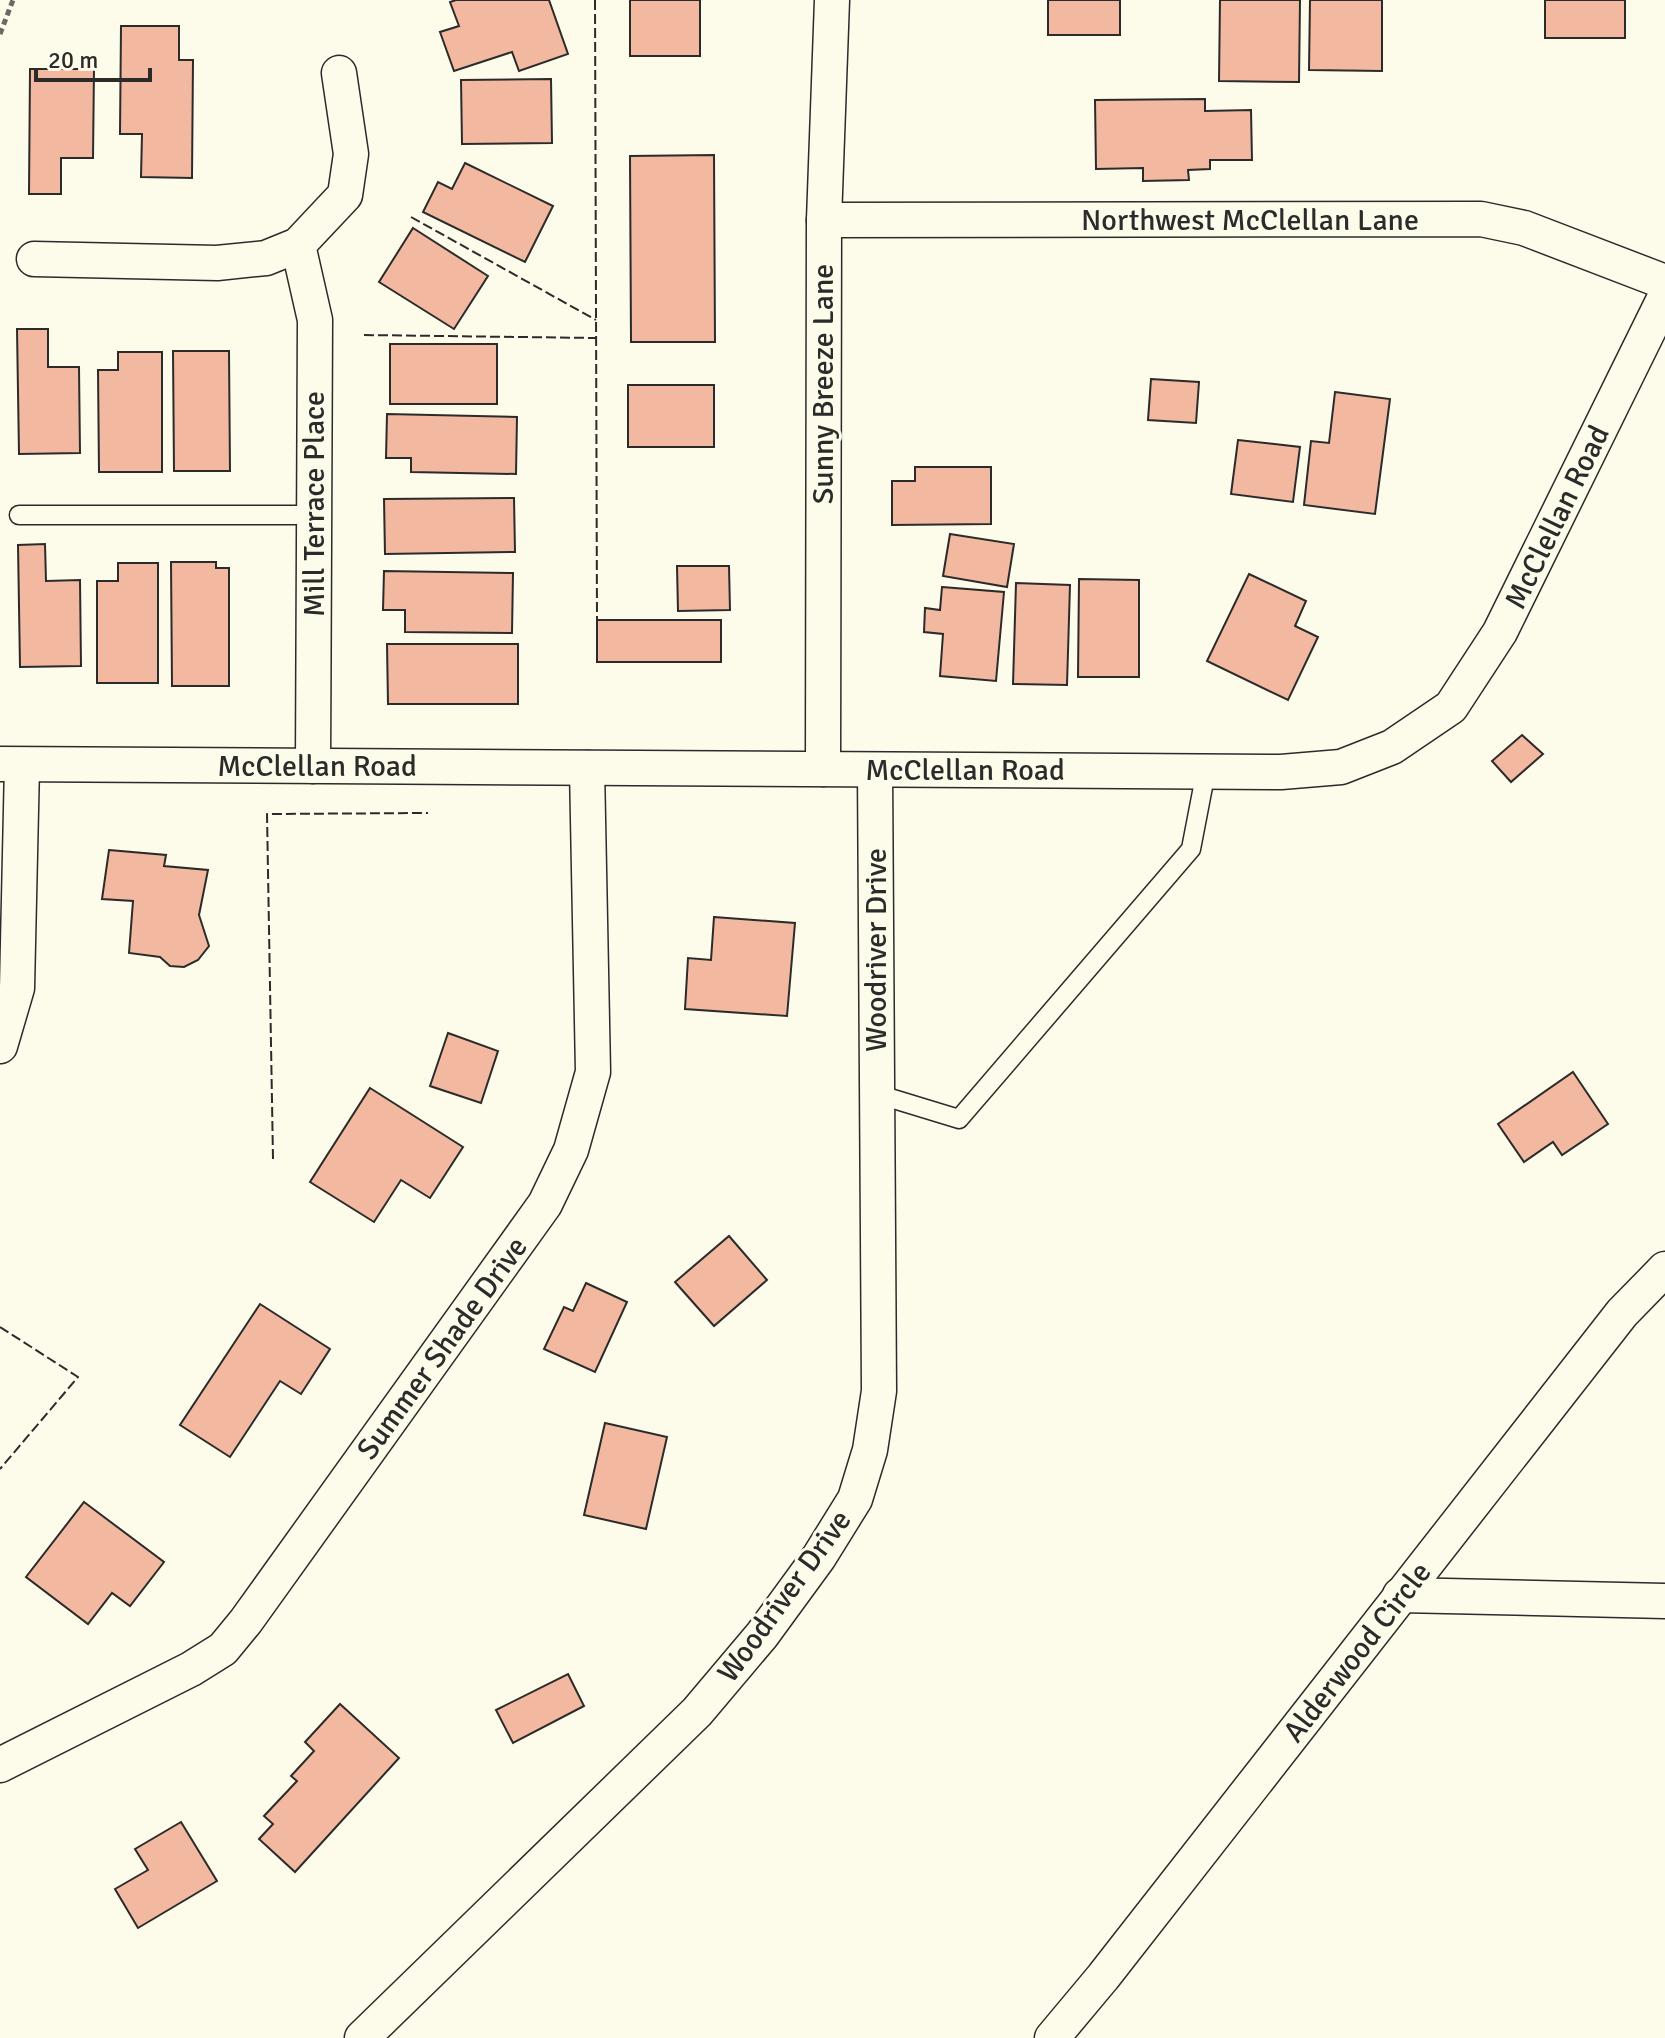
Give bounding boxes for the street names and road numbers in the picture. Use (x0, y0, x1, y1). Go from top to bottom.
street label: Northwest McClellan Lane (1081, 202, 1419, 239)
street label: Sunny Breeze Lane (805, 264, 842, 504)
street label: Mill Terrace Place (296, 391, 333, 617)
street label: McClellan Road (1497, 419, 1618, 615)
street label: McClellan Road (217, 748, 417, 785)
street label: McClellan Road (865, 752, 1065, 789)
street label: Woodriver Drive (858, 848, 895, 1052)
street label: Summer Shade Drive (349, 1230, 536, 1467)
street label: Woodriver Drive (710, 1503, 859, 1690)
street label: Alderwood Circle (1276, 1555, 1439, 1750)

